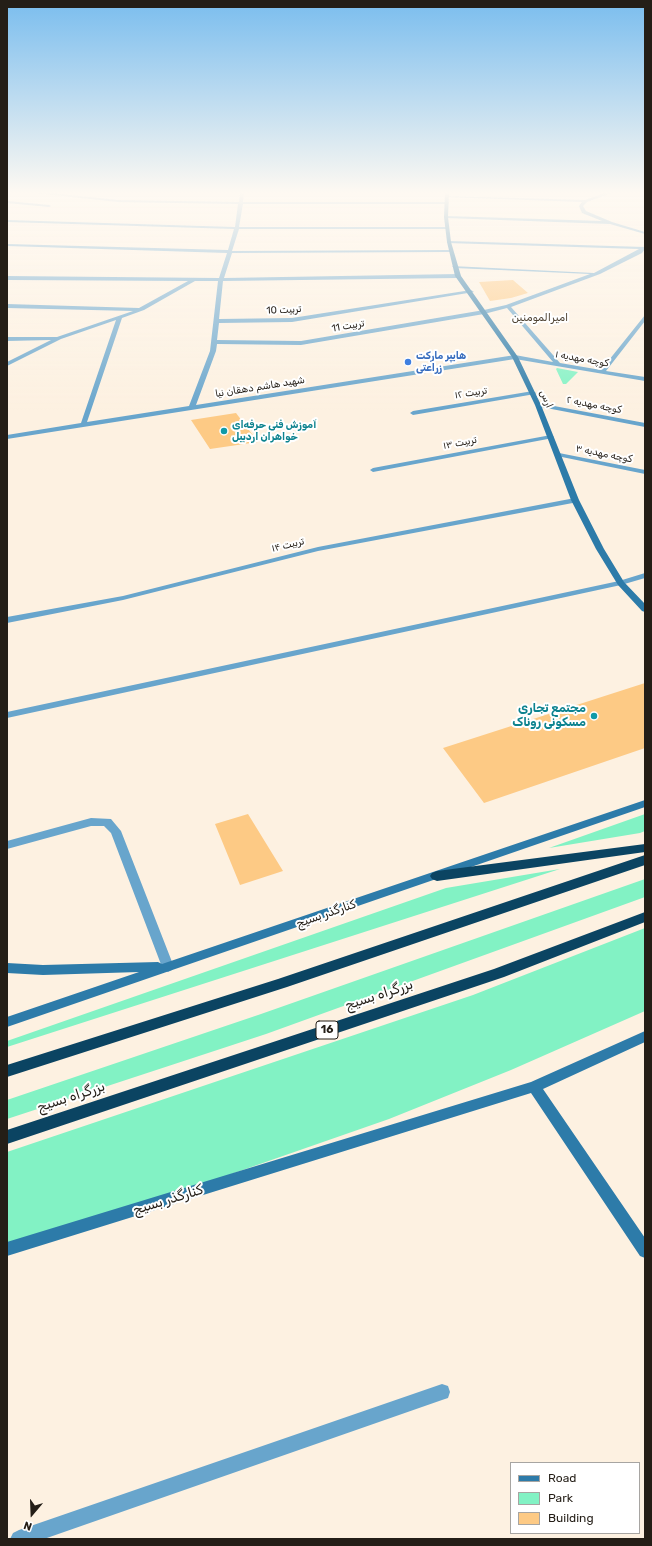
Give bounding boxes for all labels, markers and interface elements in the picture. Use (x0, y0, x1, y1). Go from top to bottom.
street label: تربیت 10 (266, 303, 302, 317)
district label: امیرالمومنین (512, 311, 568, 325)
street label: تربیت 11 (331, 317, 365, 335)
street label: کوچه مهدیه ۱ (554, 348, 610, 370)
place label: هایپر مارکت زراعتی (416, 350, 466, 374)
marker: هایپر مارکت زراعتی (403, 357, 413, 367)
street label: شهید هاشم دهقان نیا (214, 374, 306, 400)
street label: تربیت ۱۲ (454, 385, 488, 401)
street label: ارس (537, 388, 555, 410)
street label: کوچه مهدیه ۲ (565, 394, 623, 416)
place label: آموزش فنی حرفه‌ای خواهران اردبیل (232, 419, 316, 442)
marker: آموزش فنی حرفه‌ای خواهران اردبیل (219, 426, 229, 436)
street label: تربیت ۱۳ (442, 434, 478, 452)
street label: کوچه مهدیه ۳ (575, 443, 633, 465)
street label: تربیت ۱۴ (270, 535, 306, 555)
place label: مجتمع تجاری مسکونی روناک (512, 702, 586, 730)
marker: مجتمع تجاری مسکونی روناک (589, 711, 599, 721)
street label: کنارگذر بسیج (294, 897, 358, 931)
street label: بزرگراه بسیج (343, 976, 415, 1014)
road number: 16 (316, 1021, 338, 1039)
street label: بزرگراه بسیج (35, 1078, 107, 1116)
street label: کنارگذر بسیج (131, 1181, 205, 1219)
legend (510, 1462, 640, 1534)
text: Road (548, 1471, 576, 1485)
text: Park (548, 1491, 573, 1505)
north arrow (12, 1494, 52, 1534)
text: Building (548, 1511, 594, 1525)
text: N (22, 1518, 34, 1533)

